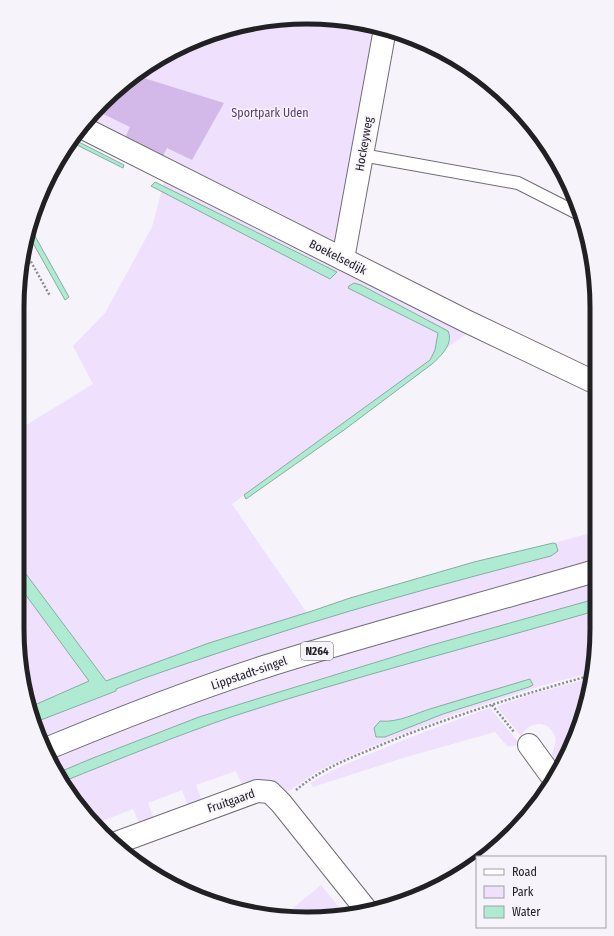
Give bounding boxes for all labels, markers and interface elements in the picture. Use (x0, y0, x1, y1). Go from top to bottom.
park label: Sportpark Uden (231, 106, 309, 120)
street label: Hockeyweg (352, 115, 376, 172)
street label: Boekelsedijk (307, 237, 369, 278)
road number: N264 (301, 642, 333, 660)
street label: Lippstadt-singel (209, 653, 289, 693)
street label: Fruitgaard (205, 786, 257, 816)
legend (476, 856, 606, 928)
text: Road (512, 865, 537, 879)
text: Park (512, 885, 534, 899)
text: Water (512, 905, 541, 919)

